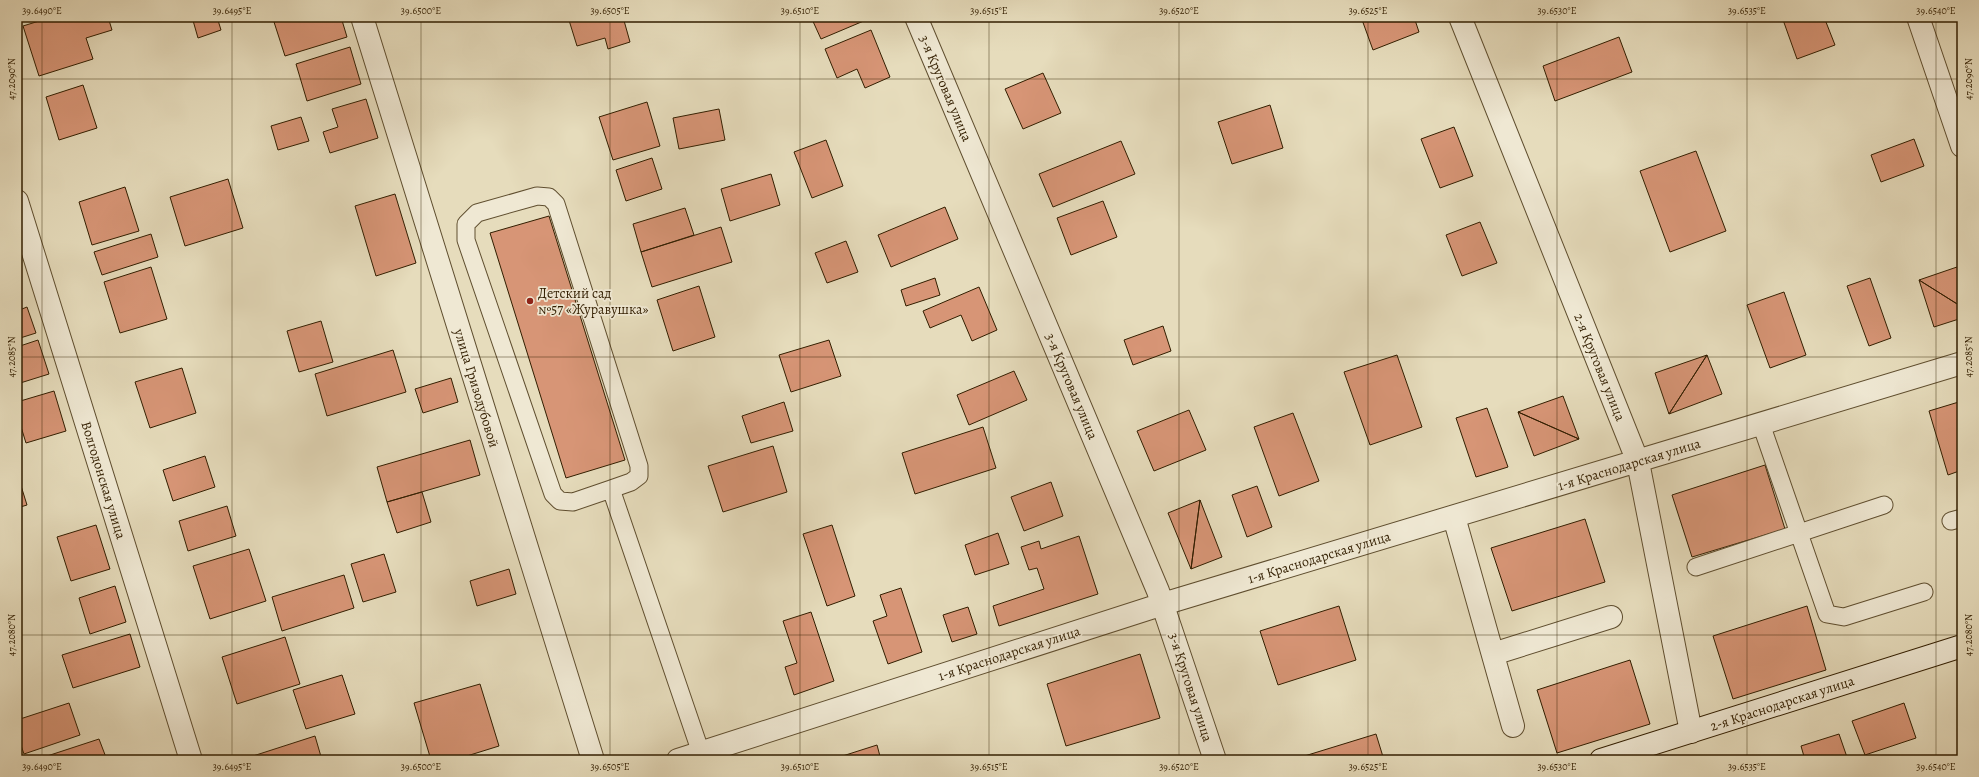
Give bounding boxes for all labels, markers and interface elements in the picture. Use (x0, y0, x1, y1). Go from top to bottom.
text: 39.6490°E (22, 4, 62, 17)
text: 39.6495°E (213, 4, 251, 17)
text: 39.6500°E (401, 4, 441, 17)
text: 39.6505°E (590, 4, 630, 17)
text: 39.6510°E (781, 4, 819, 17)
text: 39.6515°E (970, 4, 1008, 17)
text: 39.6520°E (1159, 4, 1199, 17)
text: 39.6525°E (1349, 4, 1387, 17)
text: 39.6530°E (1537, 4, 1577, 17)
text: 39.6535°E (1728, 4, 1766, 17)
text: 39.6540°E (1916, 4, 1956, 17)
street label: 3-я Круговая улица (915, 32, 977, 145)
text: 47.2090°N (5, 58, 18, 100)
text: 47.2090°N (1962, 58, 1975, 100)
place label: Детский сад №57 «Журавушка» (538, 284, 648, 319)
marker: Детский сад №57 «Журавушка» (525, 296, 535, 306)
street label: 2-я Круговая улица (1569, 310, 1630, 424)
street label: улица Гризодубовой (449, 326, 504, 450)
street label: 3-я Круговая улица (1041, 330, 1103, 443)
text: 47.2085°N (5, 336, 18, 378)
text: 47.2085°N (1962, 336, 1975, 378)
street label: Волгодонская улица (77, 419, 131, 542)
street label: 1-я Краснодарская улица (1555, 434, 1703, 495)
street label: 1-я Краснодарская улица (1245, 527, 1393, 588)
text: 47.2080°N (5, 614, 18, 656)
text: 47.2080°N (1962, 614, 1975, 656)
street label: 1-я Краснодарская улица (936, 621, 1083, 685)
street label: 3-я Круговая улица (1164, 630, 1217, 745)
street label: 2-я Краснодарская улица (1708, 671, 1857, 736)
text: 39.6490°E (22, 760, 62, 773)
text: 39.6495°E (213, 760, 251, 773)
text: 39.6500°E (401, 760, 441, 773)
text: 39.6505°E (590, 760, 630, 773)
text: 39.6510°E (781, 760, 819, 773)
text: 39.6515°E (970, 760, 1008, 773)
text: 39.6520°E (1159, 760, 1199, 773)
text: 39.6525°E (1349, 760, 1387, 773)
text: 39.6530°E (1537, 760, 1577, 773)
text: 39.6535°E (1728, 760, 1766, 773)
text: 39.6540°E (1916, 760, 1956, 773)

